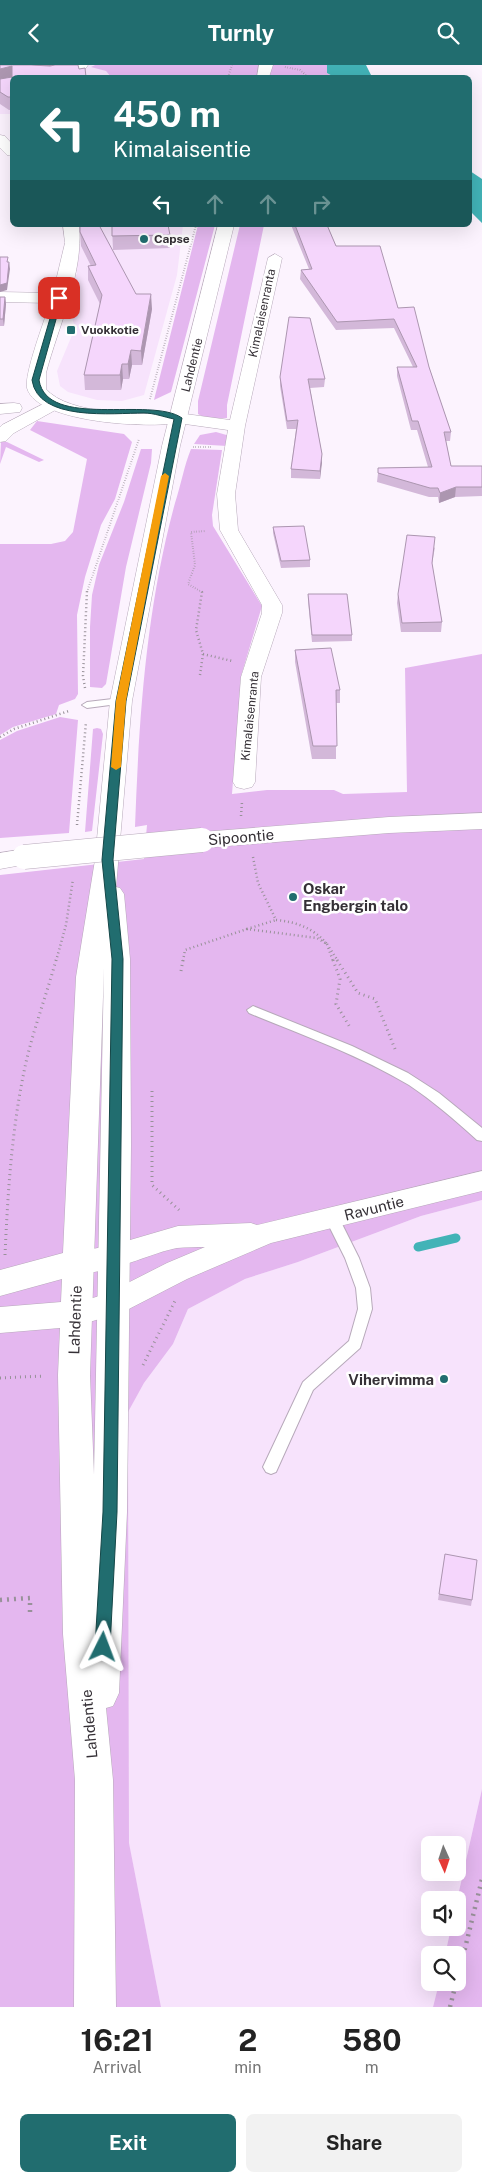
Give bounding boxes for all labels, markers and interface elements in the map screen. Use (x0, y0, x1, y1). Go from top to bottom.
icon: back (20, 19, 48, 47)
icon: search (434, 19, 462, 47)
text: Turnly (208, 20, 274, 46)
text: 450 m (113, 94, 221, 135)
icon: left (30, 95, 95, 160)
text: Kimalaisentie (113, 136, 251, 162)
icon: left (148, 190, 176, 218)
icon: ahead (201, 190, 229, 218)
icon: ahead (254, 190, 282, 218)
icon: right (307, 190, 335, 218)
place label: Capse (154, 232, 190, 246)
marker: Capse (138, 233, 150, 245)
street label: Kimalaisenranta (246, 267, 278, 359)
pin (38, 277, 80, 319)
icon: arrive (45, 284, 73, 312)
place label: Vuokkotie (81, 323, 139, 337)
marker: Vuokkotie (65, 324, 77, 336)
street label: Lahdentie (179, 336, 206, 394)
street label: Kimalaisenranta (238, 670, 262, 762)
street label: Sipoontie (207, 826, 275, 848)
place label: Oskar Engbergin talo (303, 880, 409, 914)
marker: Oskar Engbergin talo (287, 891, 299, 903)
street label: Ravuntie (342, 1192, 406, 1224)
street label: Lahdentie (65, 1285, 85, 1355)
place label: Vihervimma (348, 1371, 434, 1388)
marker: Vihervimma (438, 1373, 450, 1385)
position arrow (76, 1620, 128, 1672)
street label: Lahdentie (78, 1689, 100, 1759)
north arrow (421, 1836, 466, 1881)
map controls (421, 1836, 466, 1991)
button: sound (421, 1891, 466, 1936)
button: search (421, 1946, 466, 1991)
text: 16:21 (81, 2022, 154, 2058)
text: 2 (238, 2022, 257, 2058)
text: 580 (342, 2022, 402, 2058)
text: Arrival (92, 2058, 142, 2077)
text: min (234, 2058, 261, 2077)
text: m (365, 2058, 379, 2077)
button: Exit (20, 2114, 236, 2172)
button: Share (246, 2114, 462, 2172)

